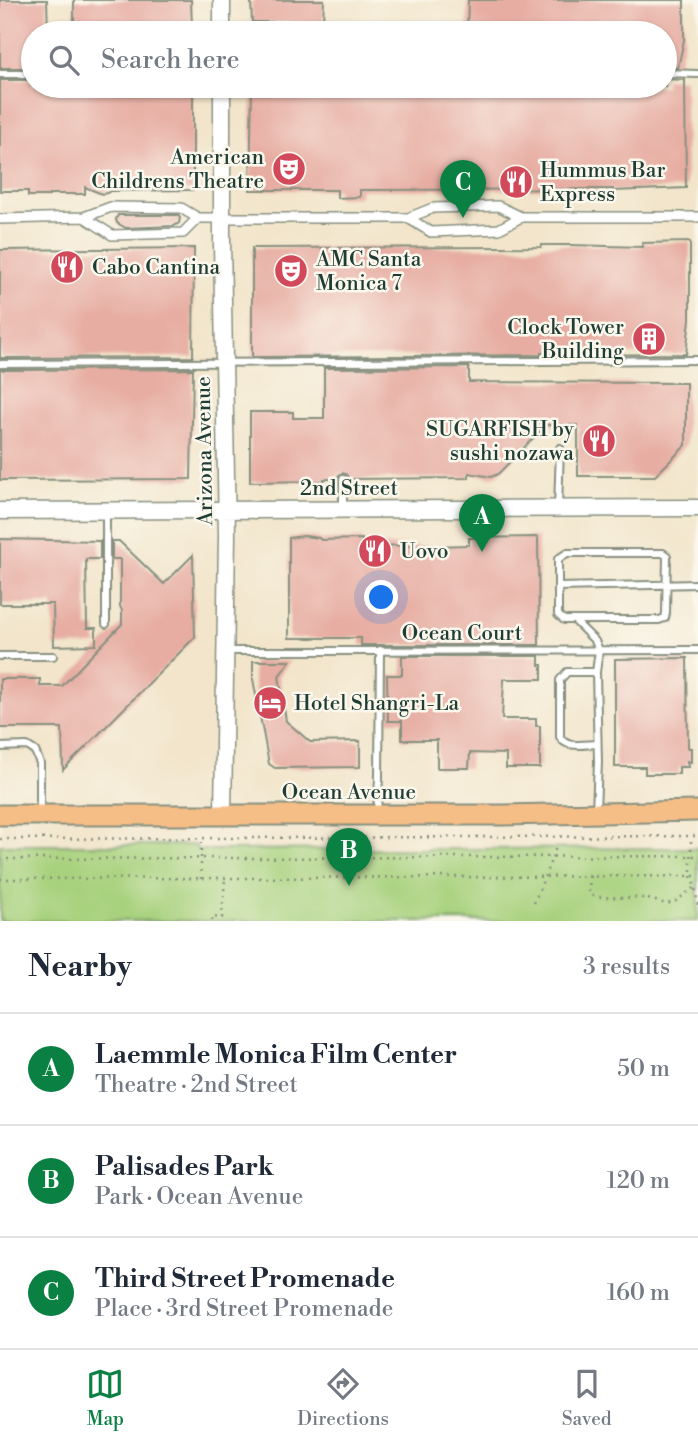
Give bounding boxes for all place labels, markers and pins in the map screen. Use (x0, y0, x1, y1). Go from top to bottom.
place label: American Childrens Theatre (91, 145, 264, 195)
theatre icon: American Childrens Theatre (270, 150, 308, 188)
place label: Hummus Bar Express (540, 158, 666, 208)
pin: C (440, 160, 486, 218)
restaurant icon: Hummus Bar Express (497, 163, 535, 201)
place label: AMC Santa Monica 7 (315, 247, 422, 297)
restaurant icon: Cabo Cantina (48, 248, 86, 286)
theatre icon: AMC Santa Monica 7 (272, 252, 310, 290)
place label: Cabo Cantina (92, 255, 221, 281)
place label: Clock Tower Building (507, 315, 624, 365)
building icon: Clock Tower Building (630, 320, 668, 358)
place label: SUGARFISH by sushi nozawa (426, 417, 575, 467)
restaurant icon: SUGARFISH by sushi nozawa (580, 422, 618, 460)
pin: A (459, 494, 505, 552)
restaurant icon: Uovo (356, 532, 394, 570)
place label: Uovo (400, 539, 449, 565)
hotel icon: Hotel Shangri-La (251, 684, 289, 722)
place label: Hotel Shangri-La (294, 691, 460, 717)
pin: B (326, 828, 372, 886)

